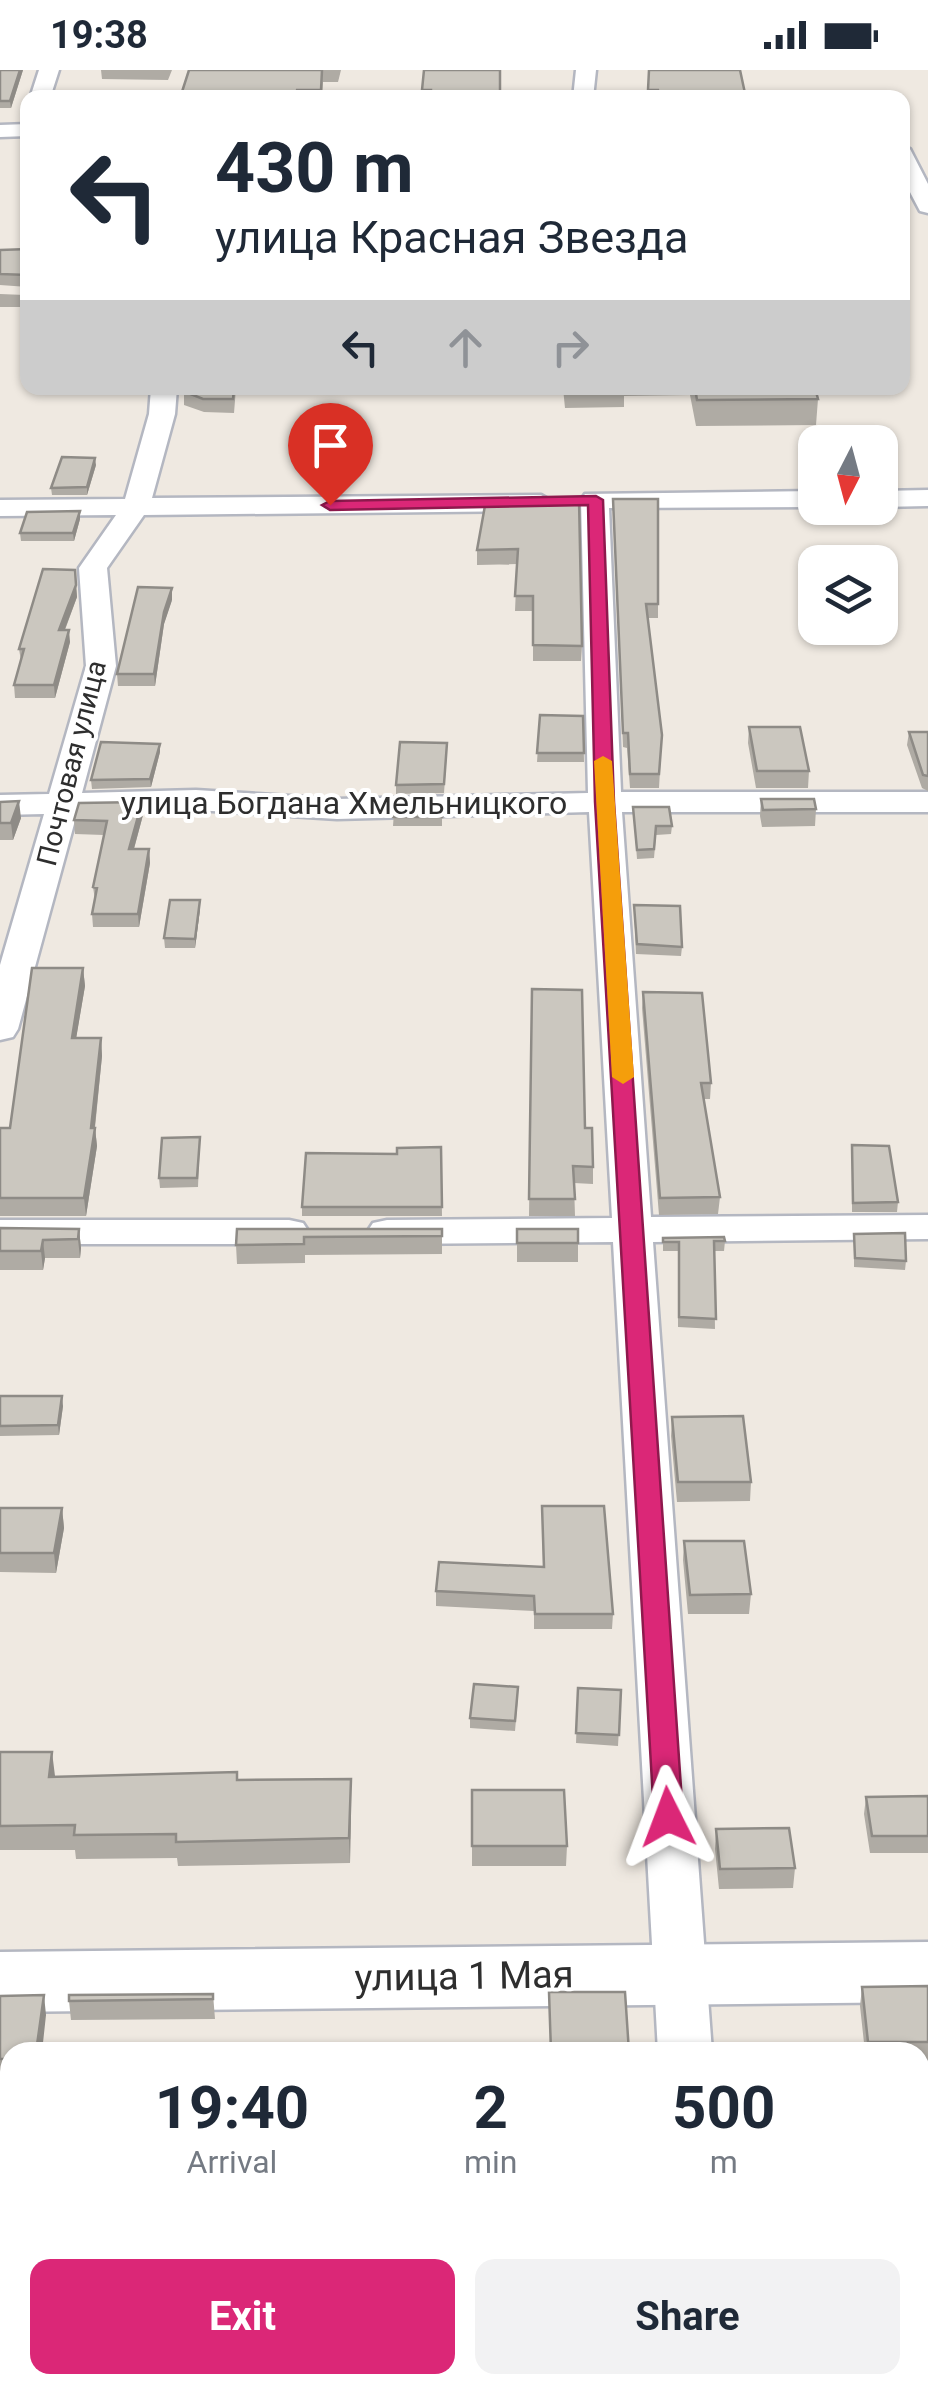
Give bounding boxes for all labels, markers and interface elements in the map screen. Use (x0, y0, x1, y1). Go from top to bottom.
text: 19:38 (50, 13, 148, 57)
text: 430 m (215, 127, 414, 209)
icon: left (50, 130, 180, 260)
text: улица Красная Звезда (215, 211, 689, 264)
icon: left (333, 320, 388, 375)
icon: ahead (438, 320, 493, 375)
icon: right (543, 320, 598, 375)
pin (288, 403, 373, 506)
icon: arrive (303, 418, 358, 473)
north arrow (798, 425, 898, 525)
map controls (798, 425, 898, 645)
button: layers (798, 545, 898, 645)
street label: Почтовая улица (30, 657, 113, 869)
street label: улица Богдана Хмельницкого (121, 784, 567, 822)
position arrow (616, 1765, 720, 1869)
street label: улица 1 Мая (354, 1952, 574, 2000)
text: 19:40 (155, 2072, 309, 2143)
text: 2 (473, 2072, 508, 2143)
text: 500 (672, 2072, 775, 2143)
text: Arrival (187, 2143, 277, 2181)
text: min (464, 2143, 517, 2181)
text: m (710, 2143, 738, 2181)
button: Exit (30, 2259, 455, 2374)
button: Share (475, 2259, 900, 2374)

